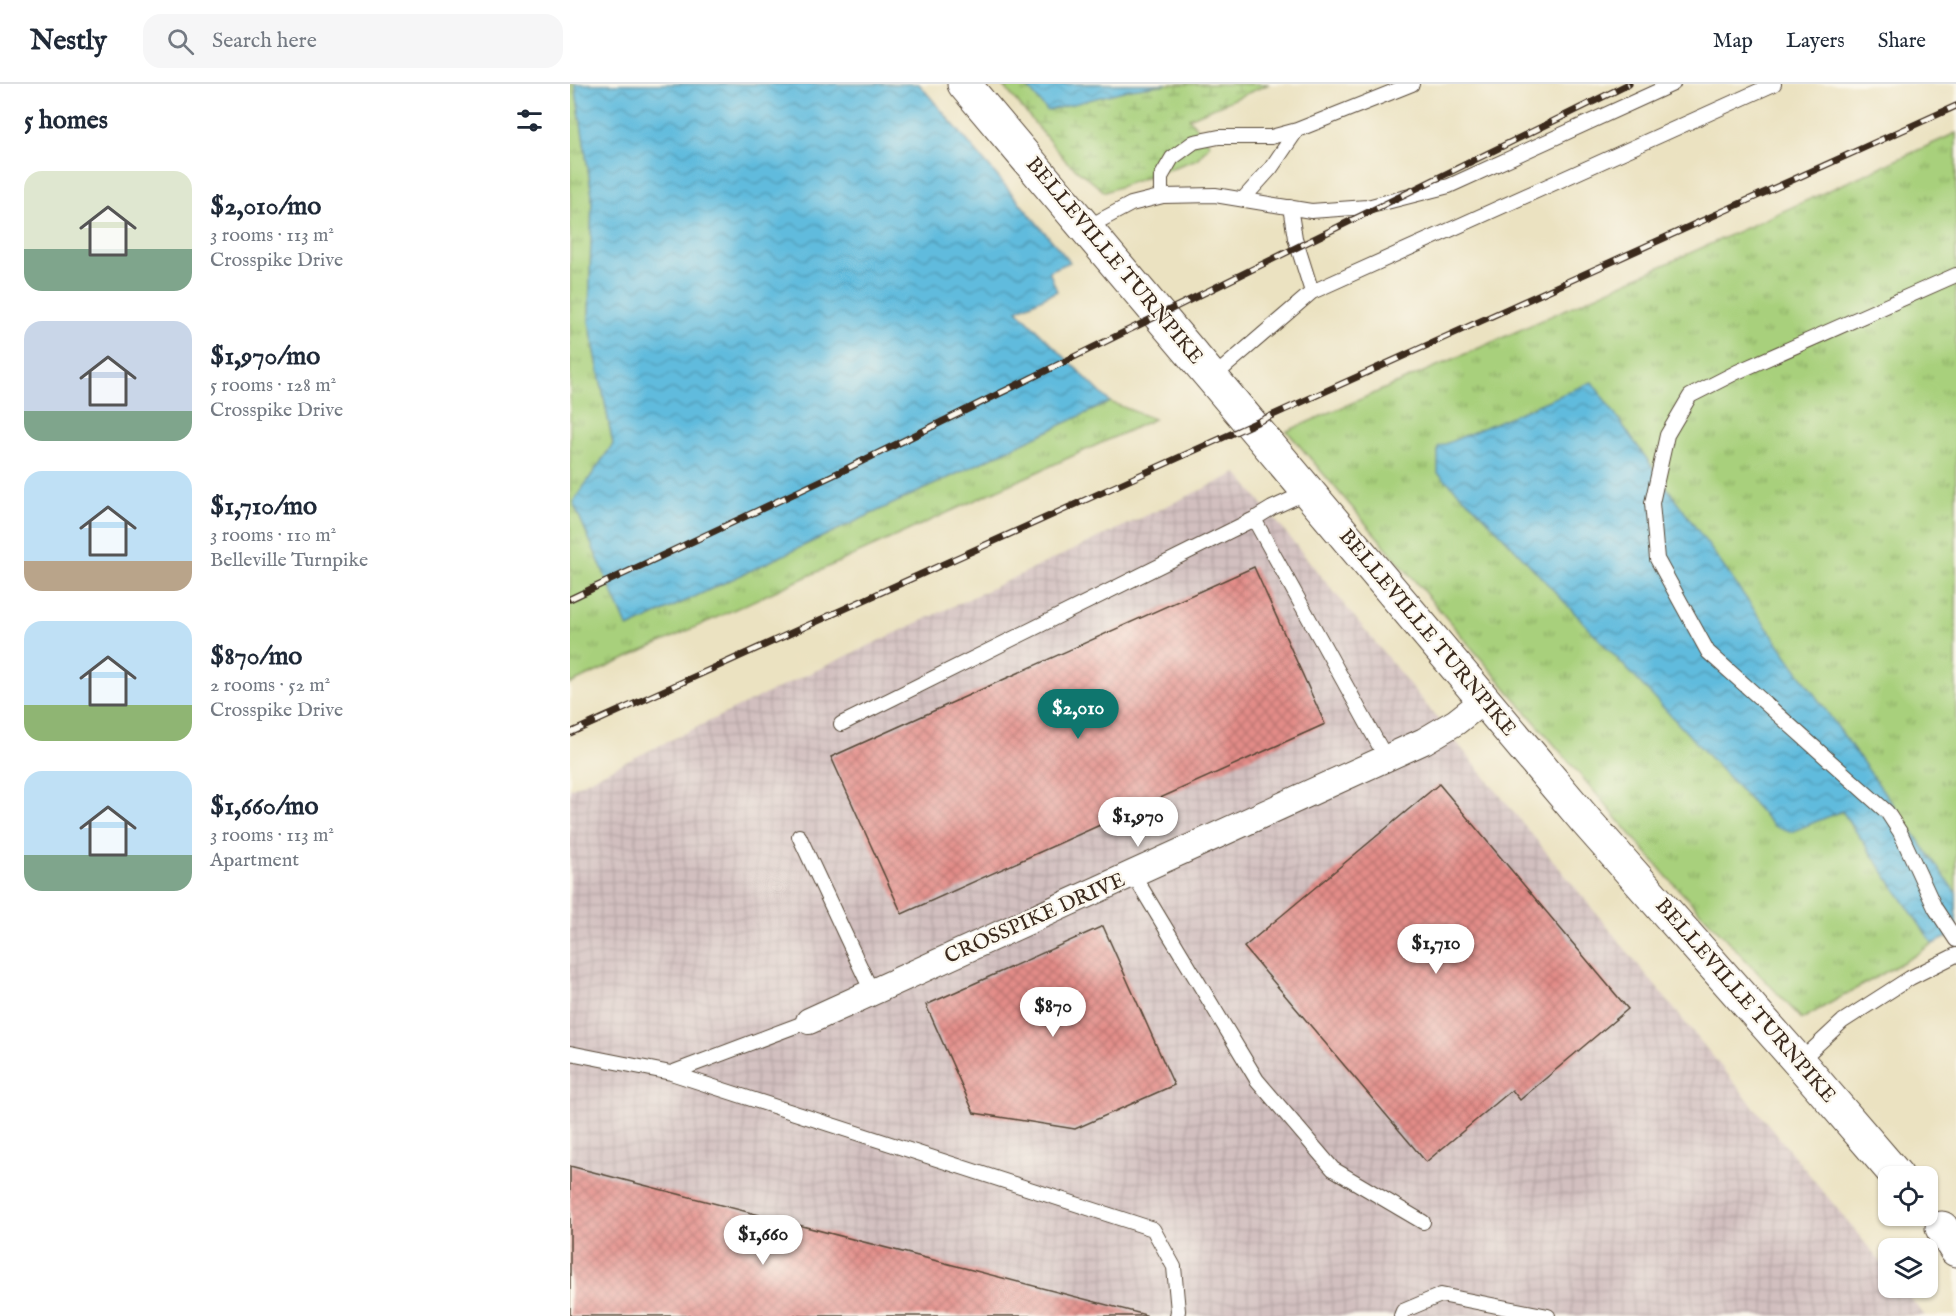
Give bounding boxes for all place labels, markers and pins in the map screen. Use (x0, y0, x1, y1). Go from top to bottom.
pin: $2,010 (1029, 689, 1127, 740)
pin: $1,970 (1089, 797, 1187, 848)
pin: $1,710 (1387, 924, 1485, 975)
pin: $870 (1017, 987, 1089, 1038)
pin: $1,660 (714, 1215, 812, 1266)

